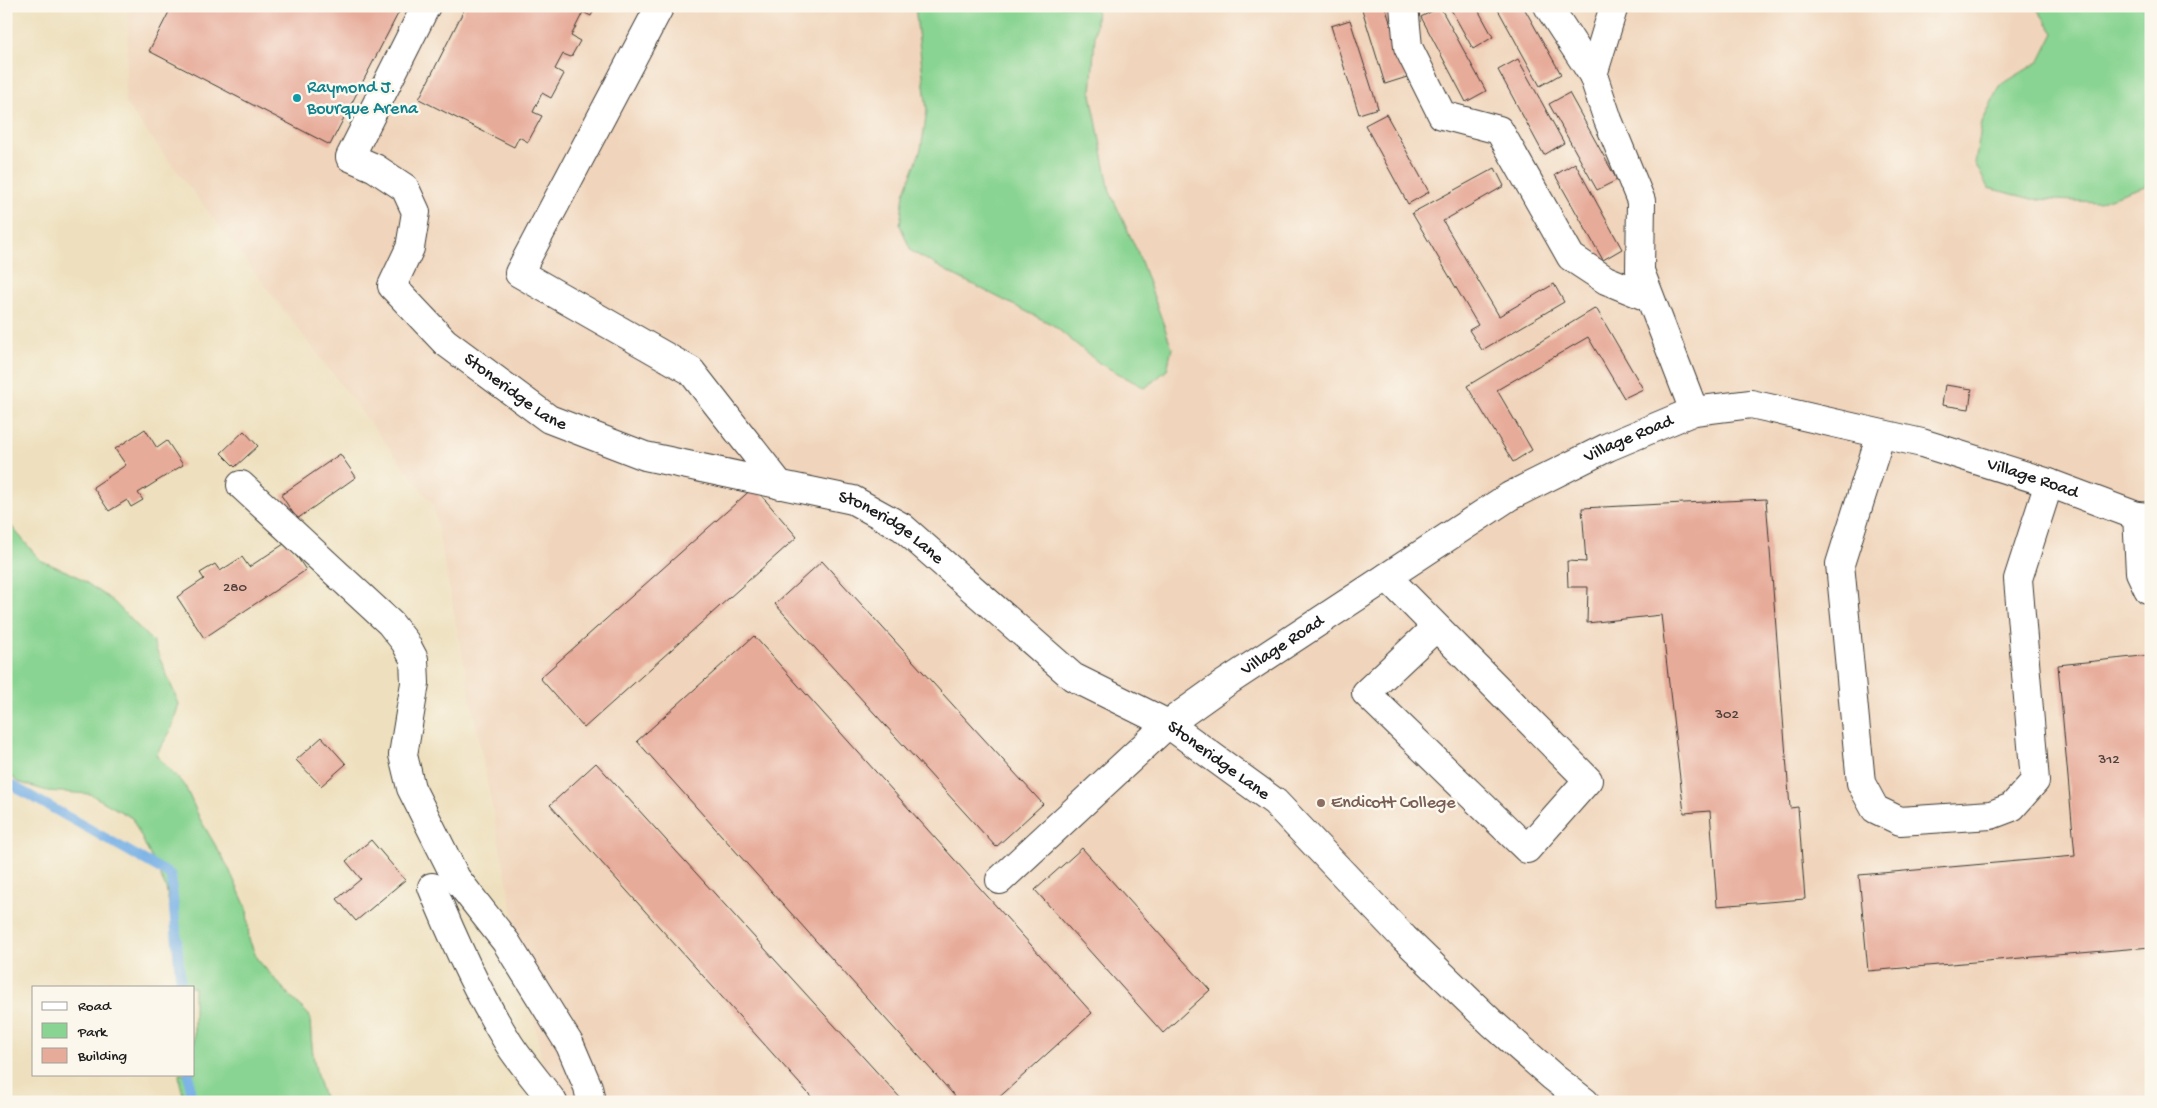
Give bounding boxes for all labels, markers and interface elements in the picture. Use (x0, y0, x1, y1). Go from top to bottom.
place label: Raymond J. Bourque Arena (306, 78, 419, 120)
marker: Raymond J. Bourque Arena (291, 92, 303, 104)
street label: Stoneridge Lane (459, 349, 570, 436)
street label: Village Road (1580, 410, 1678, 468)
street label: Village Road (1983, 453, 2083, 504)
street label: Stoneridge Lane (837, 487, 948, 569)
house number: 280 (223, 579, 248, 597)
street label: Village Road (1236, 610, 1329, 681)
house number: 302 (1714, 706, 1739, 724)
street label: Stoneridge Lane (1163, 716, 1274, 806)
house number: 312 (2097, 751, 2120, 769)
place label: Endicott College (1331, 793, 1456, 814)
marker: Endicott College (1315, 797, 1327, 809)
legend (32, 986, 195, 1076)
text: Road (78, 998, 112, 1016)
text: Park (77, 1024, 108, 1042)
text: Building (77, 1048, 127, 1066)

